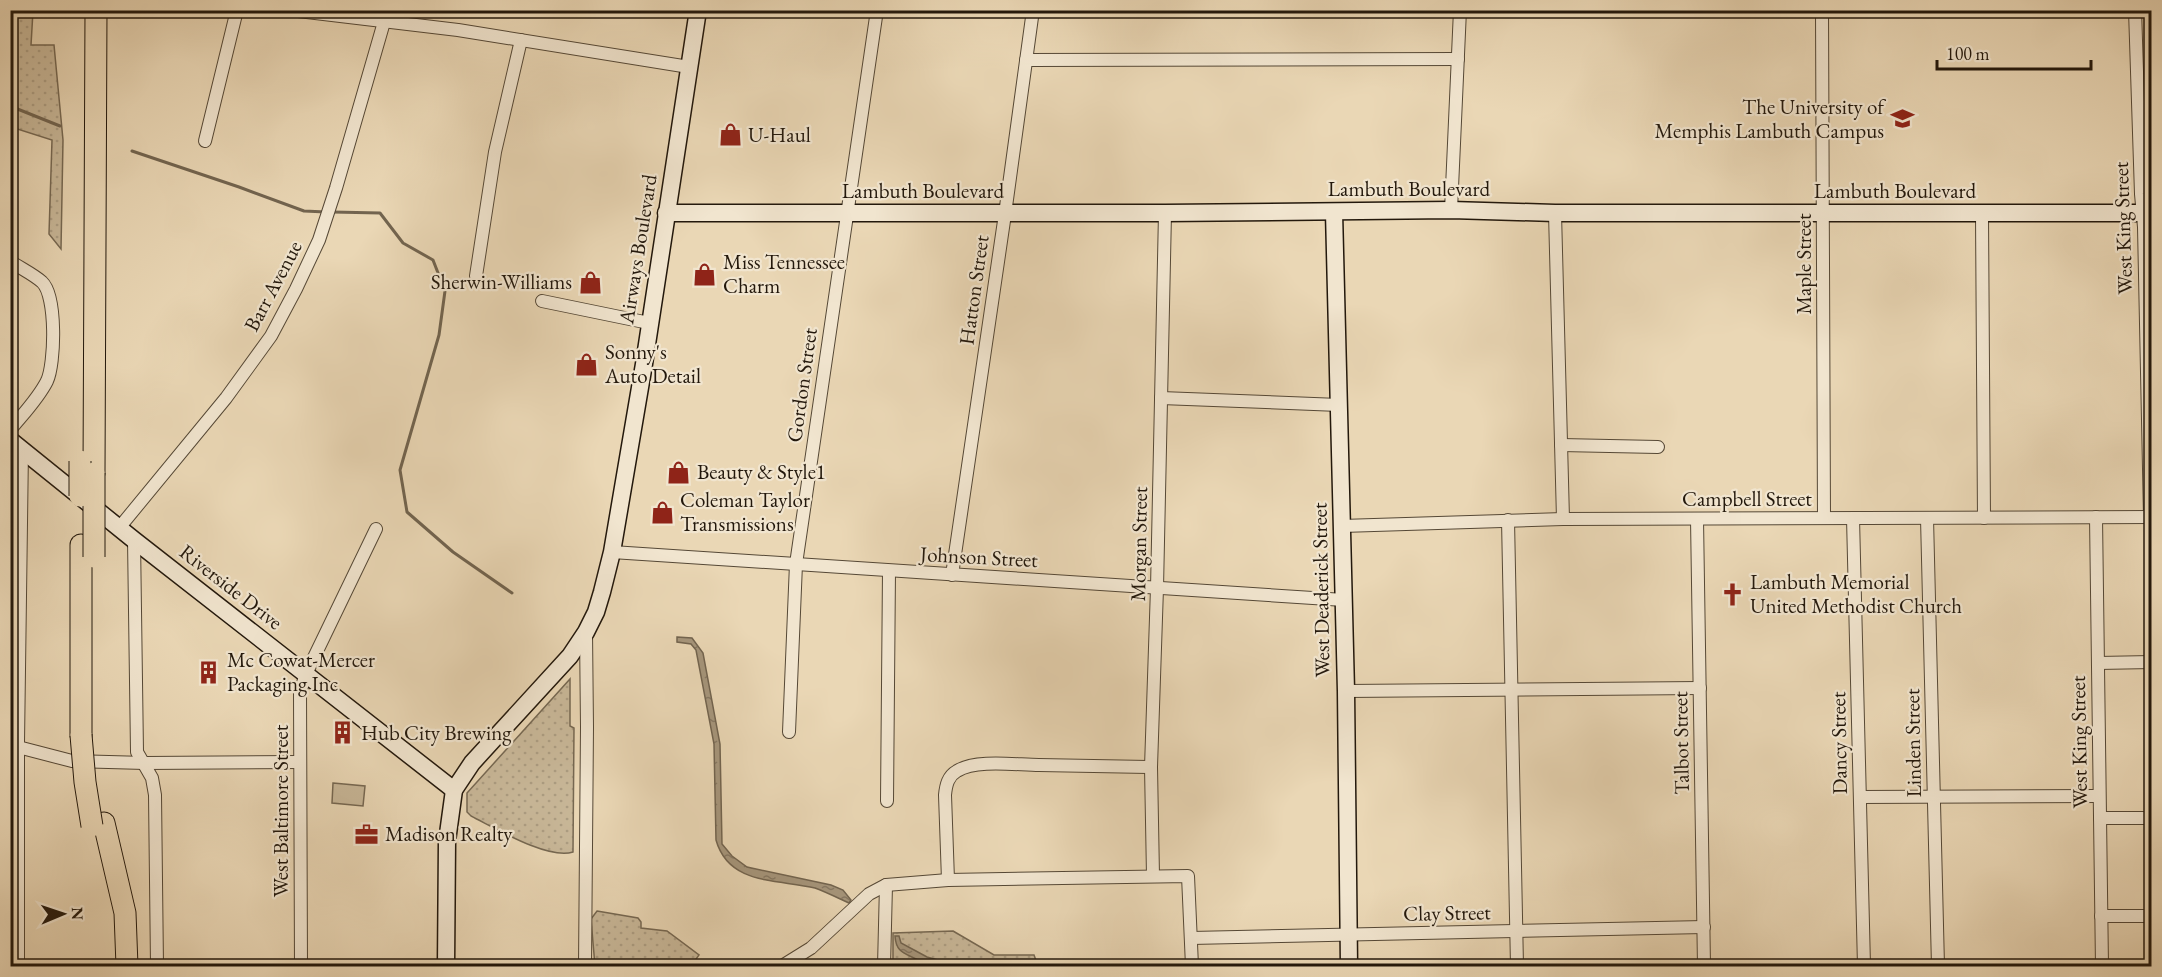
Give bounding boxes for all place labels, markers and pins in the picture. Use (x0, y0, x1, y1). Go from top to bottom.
place label: The University of Memphis Lambuth Campus (1655, 93, 1886, 144)
school or university icon: The University of Memphis Lambuth Campus (1889, 106, 1915, 132)
place label: U-Haul (748, 121, 811, 148)
shop icon: U-Haul (717, 122, 743, 148)
place label: Miss Tennessee Charm (723, 248, 845, 299)
shop icon: Miss Tennessee Charm (692, 261, 718, 287)
place label: Sherwin-Williams (431, 268, 572, 295)
shop icon: Sherwin-Williams (577, 269, 603, 295)
place label: Sonny's Auto Detail (604, 338, 701, 389)
shop icon: Sonny's Auto Detail (574, 351, 600, 377)
place label: Beauty & Style1 (697, 458, 826, 485)
shop icon: Beauty & Style1 (666, 459, 692, 485)
place label: Coleman Taylor Transmissions (680, 486, 810, 537)
shop icon: Coleman Taylor Transmissions (649, 499, 675, 525)
place label: Lambuth Memorial United Methodist Church (1750, 568, 1962, 619)
church icon: Lambuth Memorial United Methodist Church (1719, 581, 1745, 607)
place label: Mc Cowat-Mercer Packaging Inc (227, 646, 375, 697)
building icon: Mc Cowat-Mercer Packaging Inc (196, 659, 222, 685)
place label: Hub City Brewing (361, 719, 512, 746)
building icon: Hub City Brewing (330, 720, 356, 746)
place label: Madison Realty (385, 820, 513, 847)
office icon: Madison Realty (354, 821, 380, 847)

